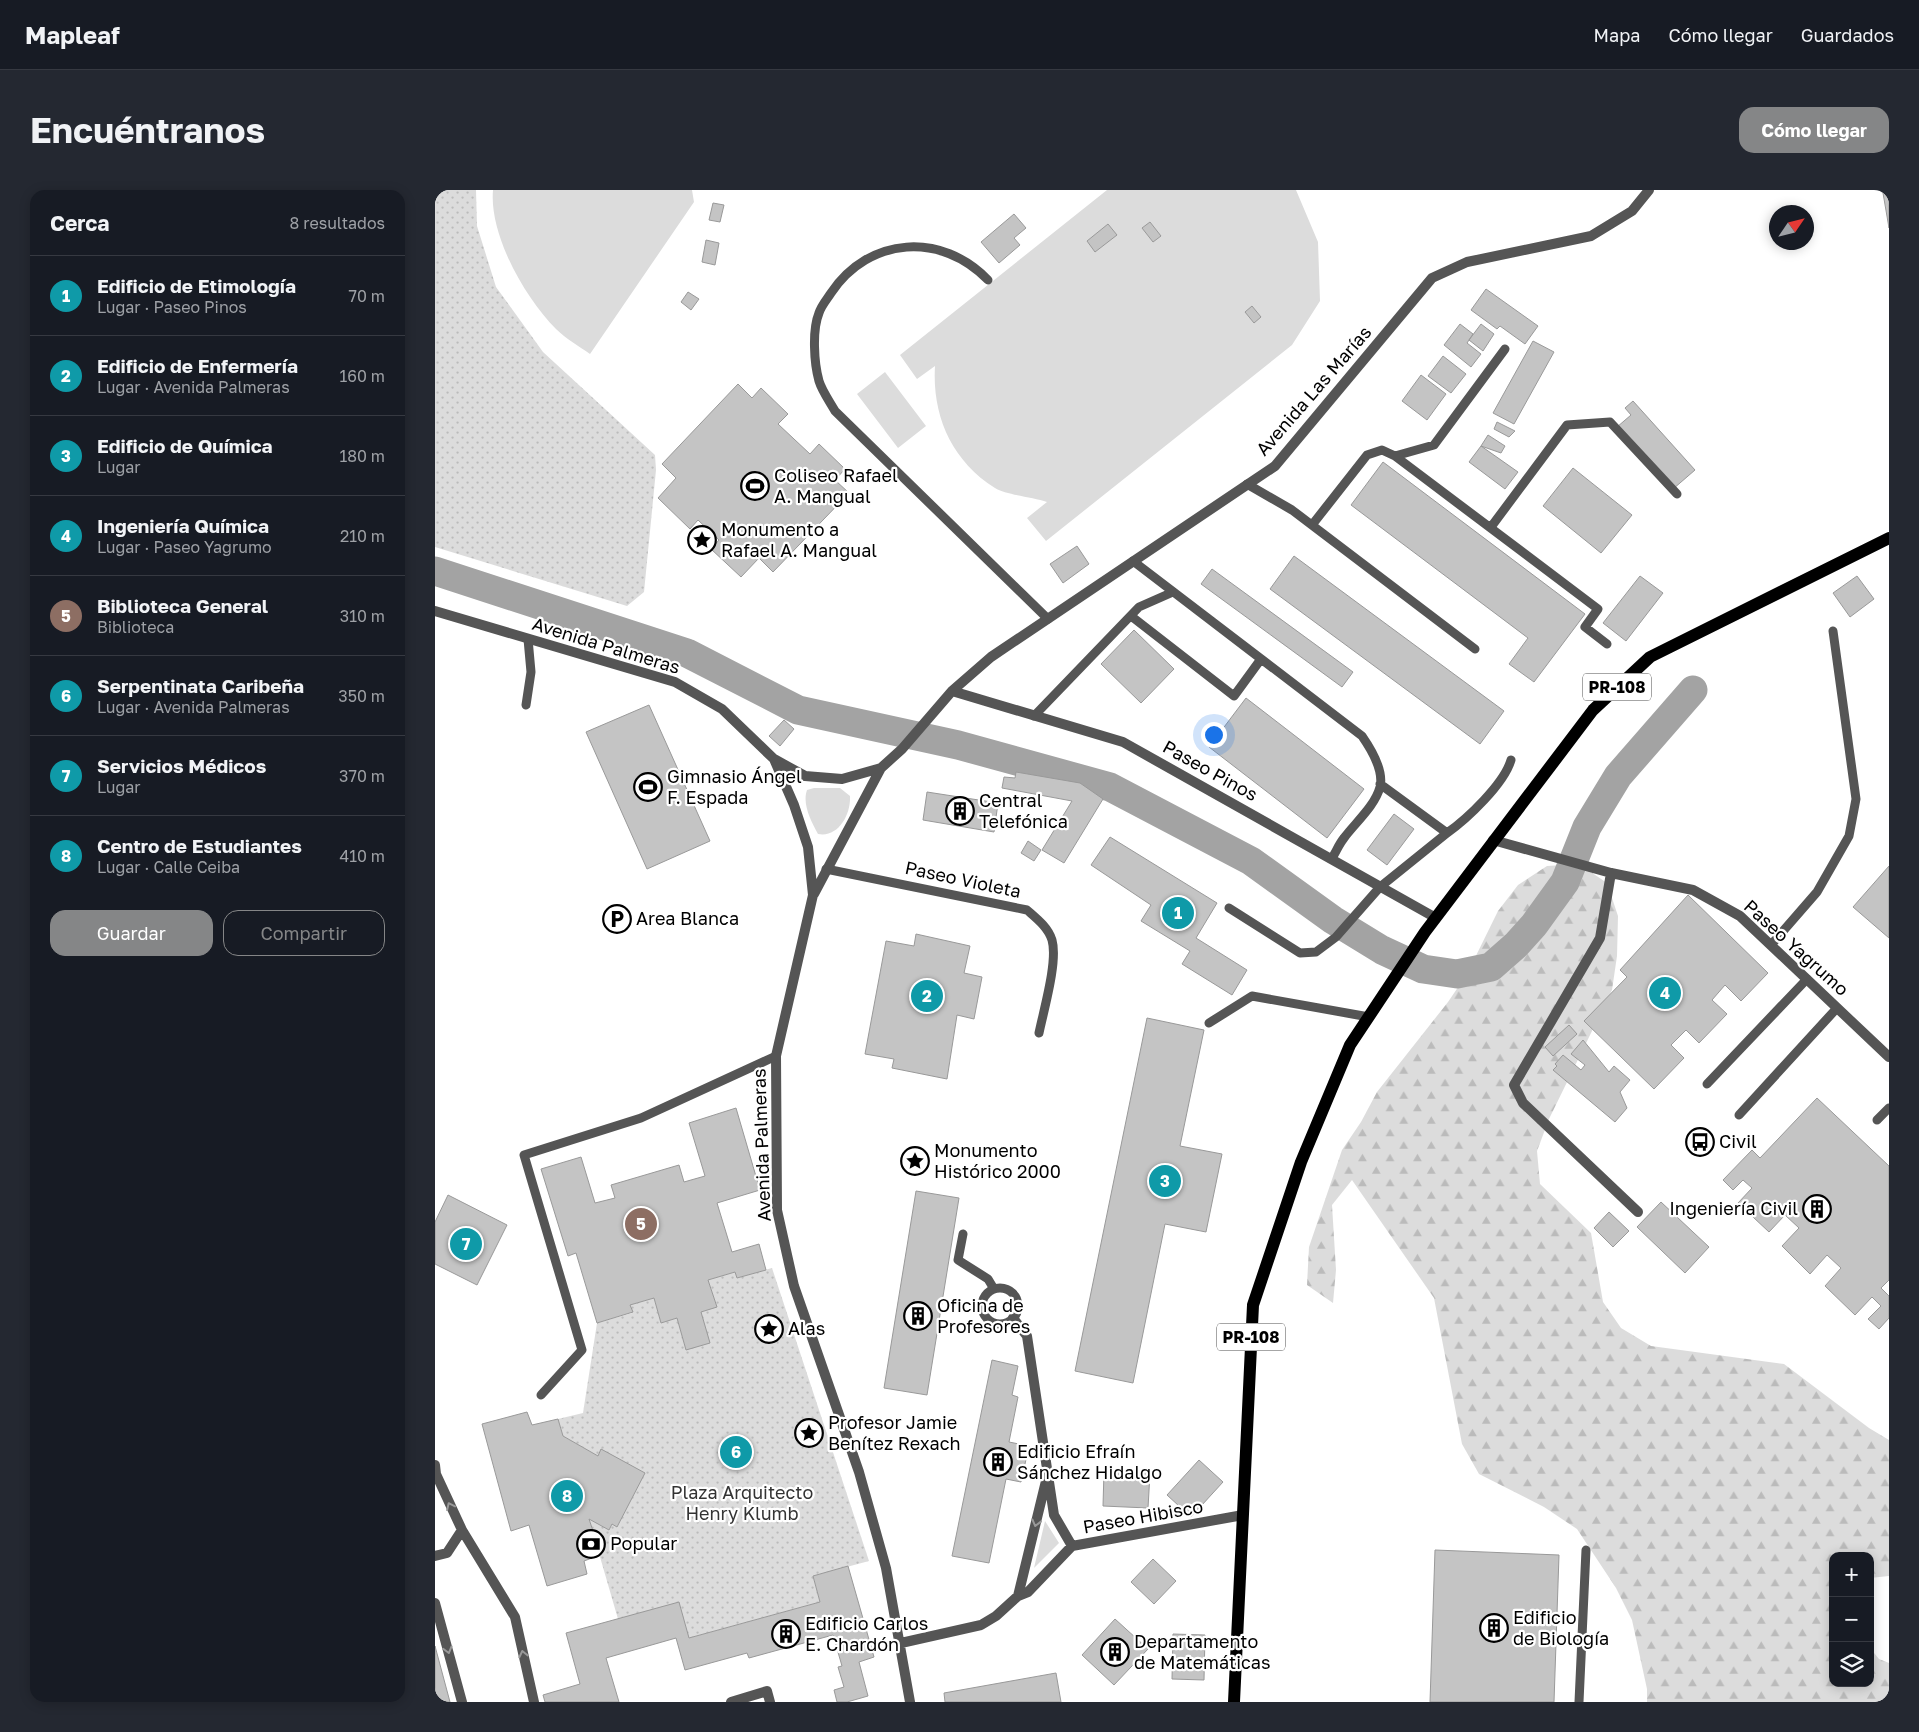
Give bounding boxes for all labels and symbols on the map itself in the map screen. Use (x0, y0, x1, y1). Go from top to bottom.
north arrow (1769, 205, 1814, 250)
street label: Avenida Las Marías (1251, 321, 1376, 460)
place label: Coliseo Rafael A. Mangual (774, 464, 898, 507)
sports icon: Coliseo Rafael A. Mangual (740, 471, 770, 501)
place label: Monumento a Rafael A. Mangual (721, 518, 877, 561)
place icon: Monumento a Rafael A. Mangual (687, 525, 717, 555)
street label: Avenida Palmeras (530, 612, 683, 678)
road number: PR-108 (1583, 674, 1651, 701)
your location (1201, 722, 1227, 748)
street label: Paseo Pinos (1159, 735, 1262, 805)
place label: Gimnasio Ángel F. Espada (667, 765, 802, 808)
sports icon: Gimnasio Ángel F. Espada (633, 772, 663, 802)
place label: Central Telefónica (979, 789, 1068, 832)
building icon: Central Telefónica (945, 796, 975, 826)
street label: Paseo Violeta (903, 856, 1023, 902)
pin: 1 (1162, 894, 1194, 932)
street label: Paseo Yagrumo (1740, 895, 1853, 1000)
parking icon: Area Blanca (602, 904, 632, 934)
place label: Area Blanca (636, 907, 739, 929)
pin: 4 (1649, 974, 1681, 1012)
pin: 2 (911, 977, 943, 1015)
street label: Avenida Palmeras (747, 1068, 775, 1222)
bus stop icon: Civil (1685, 1127, 1715, 1157)
place label: Civil (1719, 1130, 1757, 1152)
place label: Monumento Histórico 2000 (934, 1139, 1061, 1182)
place icon: Monumento Histórico 2000 (900, 1146, 930, 1176)
pin: 3 (1149, 1162, 1181, 1200)
building icon: Ingeniería Civil (1802, 1194, 1832, 1224)
place label: Ingeniería Civil (1669, 1197, 1798, 1219)
pin: 5 (625, 1205, 657, 1243)
pin: 7 (450, 1225, 482, 1263)
place label: Oficina de Profesores (937, 1294, 1030, 1337)
building icon: Oficina de Profesores (903, 1301, 933, 1331)
place icon: Alas (754, 1314, 784, 1344)
place label: Alas (788, 1317, 825, 1339)
road number: PR-108 (1217, 1324, 1285, 1350)
place label: Profesor Jamie Benítez Rexach (828, 1411, 961, 1454)
place icon: Profesor Jamie Benítez Rexach (794, 1418, 824, 1448)
pin: 6 (720, 1433, 752, 1471)
place label: Edificio Efraín Sánchez Hidalgo (1017, 1440, 1162, 1483)
building icon: Edificio Efraín Sánchez Hidalgo (983, 1447, 1013, 1477)
pin: 8 (551, 1477, 583, 1515)
park label: Plaza Arquitecto Henry Klumb (671, 1481, 813, 1524)
street label: Paseo Hibisco (1081, 1495, 1205, 1537)
one-way arrow (446, 1502, 457, 1511)
one-way arrow (1031, 1519, 1042, 1528)
bank icon: Popular (576, 1529, 606, 1559)
place label: Popular (610, 1532, 677, 1554)
place label: Edificio de Biología (1513, 1606, 1609, 1649)
place label: Edificio Carlos E. Chardón (805, 1612, 928, 1655)
building icon: Edificio de Biología (1479, 1613, 1509, 1643)
building icon: Edificio Carlos E. Chardón (771, 1619, 801, 1649)
place label: Departamento de Matemáticas (1134, 1630, 1271, 1673)
building icon: Departamento de Matemáticas (1100, 1637, 1130, 1667)
one-way arrow (442, 1645, 453, 1654)
one-way arrow (518, 1650, 529, 1659)

